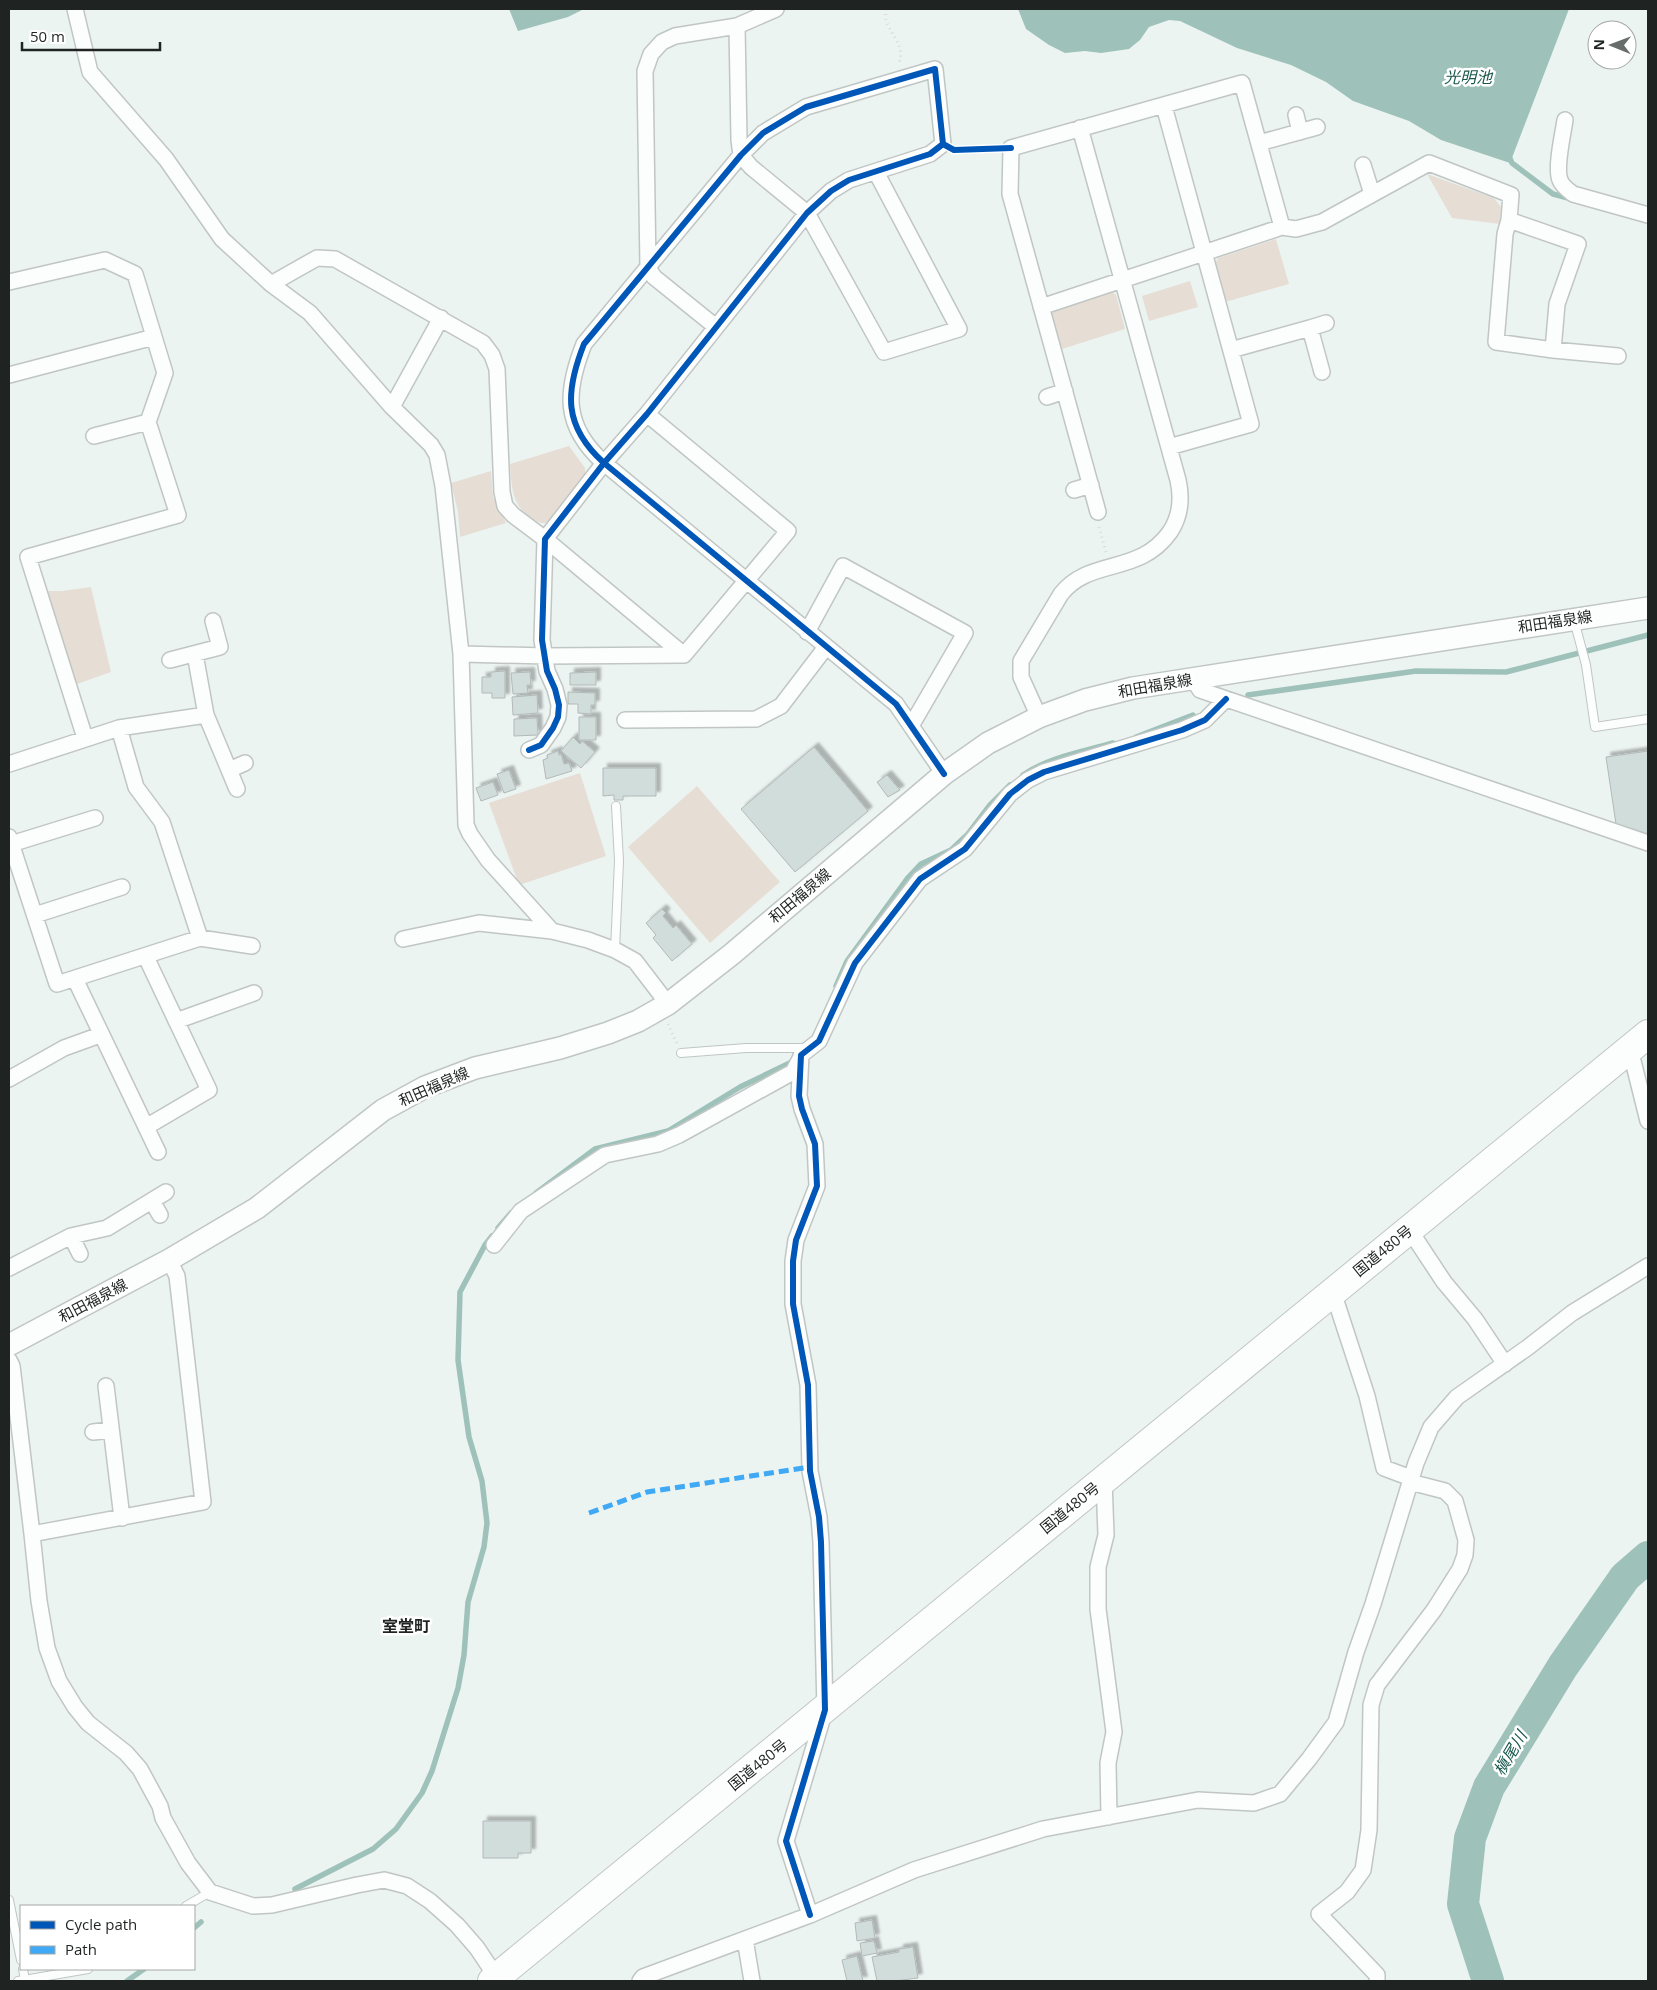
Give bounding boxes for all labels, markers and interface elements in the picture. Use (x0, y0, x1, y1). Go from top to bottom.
scale bar (22, 20, 160, 52)
north arrow (1587, 20, 1637, 70)
text: 50 m (30, 26, 65, 46)
text: N (1589, 39, 1608, 51)
water label: 光明池 (1444, 66, 1494, 88)
street label: 和田福泉線 (1516, 605, 1593, 637)
street label: 和田福泉線 (1116, 669, 1194, 701)
street label: 和田福泉線 (764, 863, 835, 927)
street label: 和田福泉線 (395, 1062, 472, 1110)
street label: 国道480号 (1349, 1220, 1416, 1280)
street label: 和田福泉線 (55, 1274, 130, 1327)
street label: 国道480号 (1036, 1477, 1103, 1537)
district label: 室堂町 (382, 1615, 430, 1637)
water label: 槇尾川 (1488, 1725, 1533, 1779)
street label: 国道480号 (724, 1734, 791, 1794)
legend (20, 1905, 195, 1970)
text: Cycle path (65, 1914, 137, 1934)
text: Path (65, 1939, 97, 1959)

